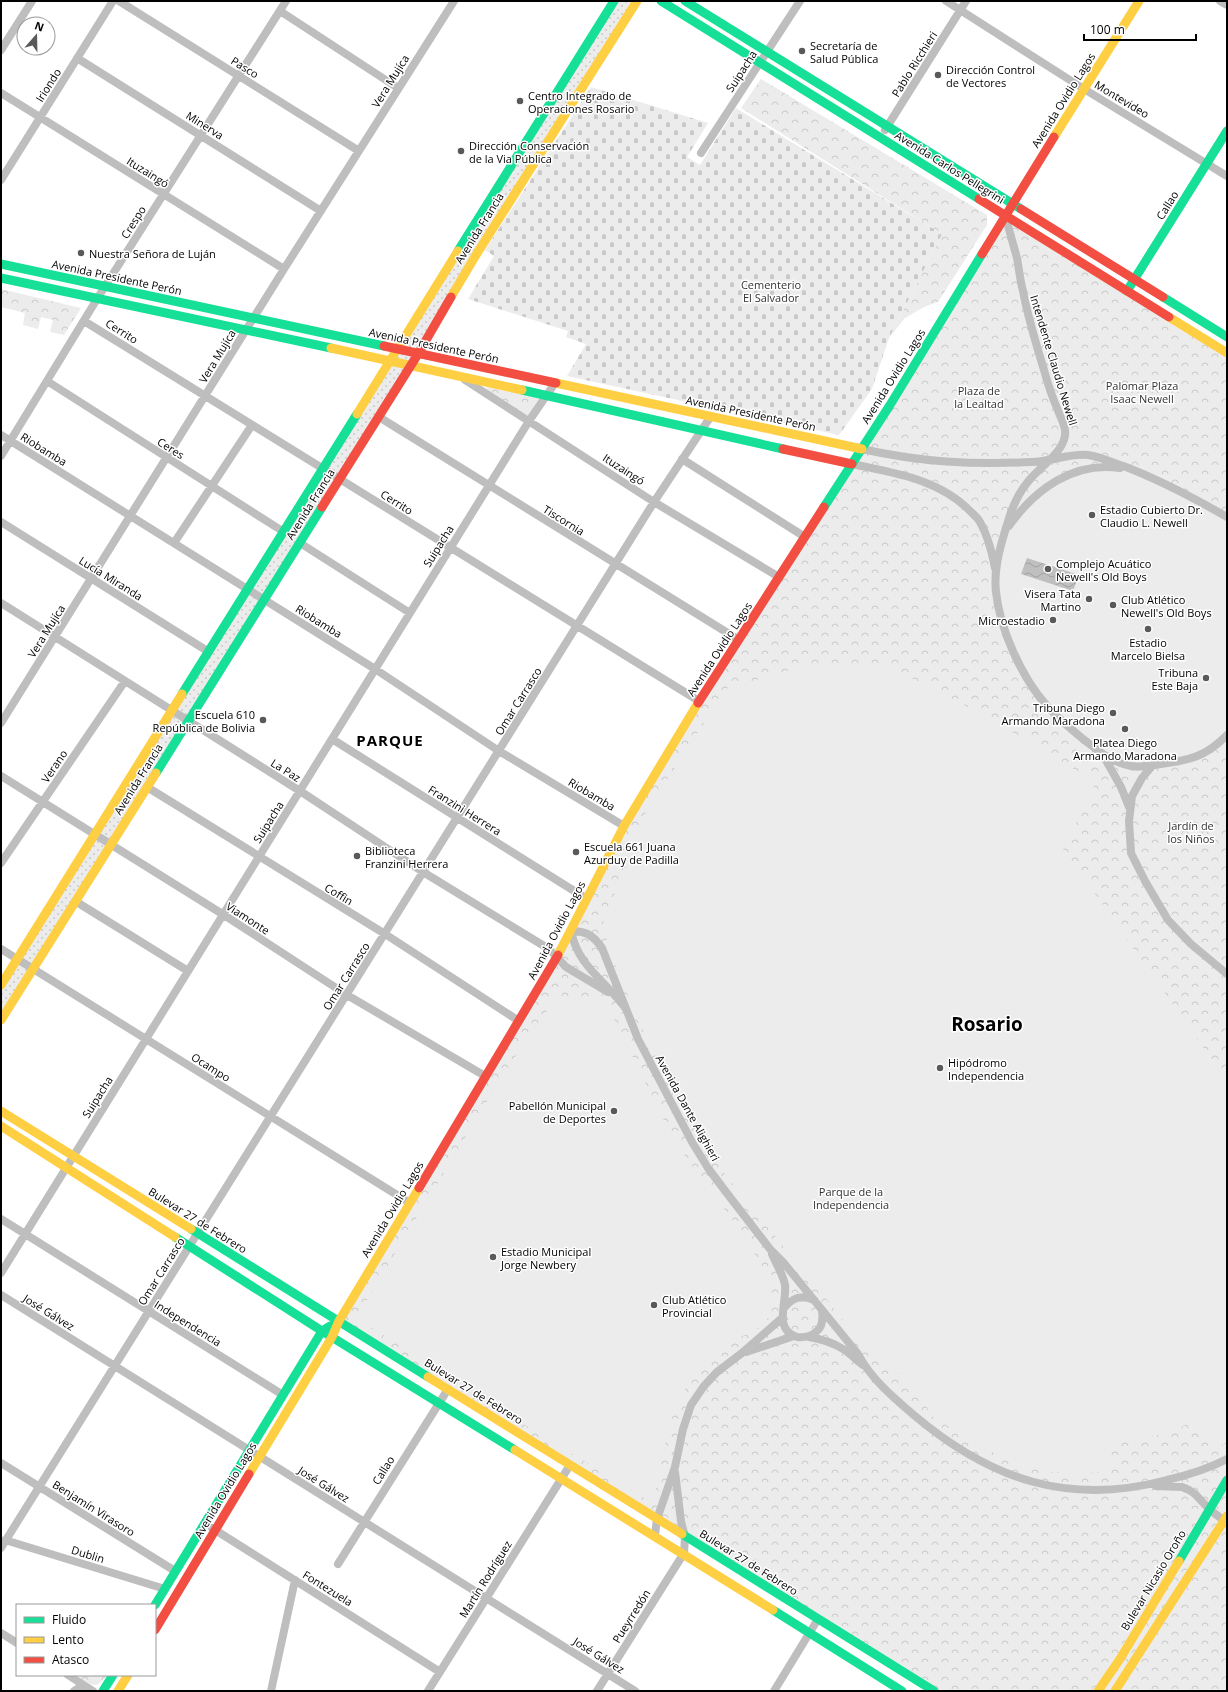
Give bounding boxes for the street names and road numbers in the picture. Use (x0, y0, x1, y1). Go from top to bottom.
street label: Pablo Ricchieri (888, 28, 940, 100)
street label: Suipacha (722, 47, 760, 95)
street label: Avenida Ovidio Lagos (1028, 50, 1098, 150)
street label: Vera Mujíca (368, 52, 412, 110)
street label: Pasco (228, 53, 262, 81)
street label: Iriondo (32, 65, 64, 105)
street label: Montevideo (1092, 77, 1152, 121)
street label: Minerva (183, 108, 227, 142)
street label: Avenida Carlos Pellegrini (893, 127, 1007, 207)
street label: Ituzaingó (124, 153, 172, 191)
street label: Callao (1152, 187, 1182, 222)
street label: Avenida Francia (451, 190, 507, 266)
street label: Crespo (117, 202, 149, 241)
street label: Avenida Presidente Perón (51, 256, 183, 298)
street label: Intendente Claudio Newell (1027, 293, 1081, 427)
street label: Cerrito (103, 315, 141, 347)
street label: Avenida Presidente Perón (368, 324, 500, 366)
street label: Avenida Ovidio Lagos (858, 326, 928, 426)
street label: Vera Mujíca (195, 327, 239, 385)
street label: Avenida Presidente Perón (685, 392, 817, 434)
street label: Riobamba (18, 429, 70, 469)
street label: Ceres (155, 434, 187, 462)
street label: Ituzaingó (600, 450, 648, 488)
street label: Avenida Francia (282, 466, 338, 542)
street label: Cerrito (378, 486, 416, 518)
street label: Tiscornia (540, 501, 588, 539)
street label: Suipacha (419, 522, 457, 570)
street label: Lucía Miranda (76, 552, 146, 604)
street label: Avenida Ovidio Lagos (683, 599, 755, 699)
street label: Riobamba (293, 601, 345, 641)
street label: Vera Mujíca (24, 602, 68, 660)
street label: Omar Carrasco (491, 664, 545, 738)
street label: Avenida Francia (110, 741, 166, 817)
street label: Verano (38, 746, 71, 785)
street label: La Paz (268, 755, 304, 785)
street label: Riobamba (566, 774, 618, 814)
street label: Franzini Herrera (426, 782, 504, 838)
street label: Suipacha (249, 798, 287, 846)
street label: Avenida Ovidio Lagos (524, 878, 588, 982)
street label: Coffin (322, 880, 356, 908)
street label: Viamonte (223, 898, 273, 938)
street label: Omar Carrasco (319, 939, 373, 1013)
street label: Ocampo (189, 1049, 234, 1085)
street label: Avenida Dante Alighieri (653, 1052, 723, 1164)
street label: Suipacha (78, 1073, 116, 1121)
street label: Avenida Ovidio Lagos (357, 1158, 427, 1260)
street label: Bulevar 27 de Febrero (146, 1184, 250, 1257)
street label: Omar Carrasco (134, 1234, 188, 1308)
street label: José Gálvez (20, 1290, 77, 1334)
street label: Independencia (152, 1296, 224, 1350)
street label: Bulevar 27 de Febrero (422, 1355, 526, 1428)
street label: Avenida Ovidio Lagos (190, 1439, 260, 1541)
street label: Callao (368, 1452, 398, 1487)
street label: José Gálvez (295, 1462, 352, 1506)
street label: Benjamín Virasoro (50, 1477, 138, 1540)
street label: Bulevar 27 de Febrero (697, 1526, 801, 1599)
street label: Bulevar Nicasio Oroño (1117, 1527, 1189, 1633)
street label: Martín Rodríguez (455, 1538, 515, 1620)
street label: Dublin (70, 1542, 106, 1566)
street label: Fontezuela (300, 1567, 356, 1609)
street label: Pueyrredón (609, 1586, 653, 1646)
street label: José Gálvez (570, 1633, 627, 1677)

